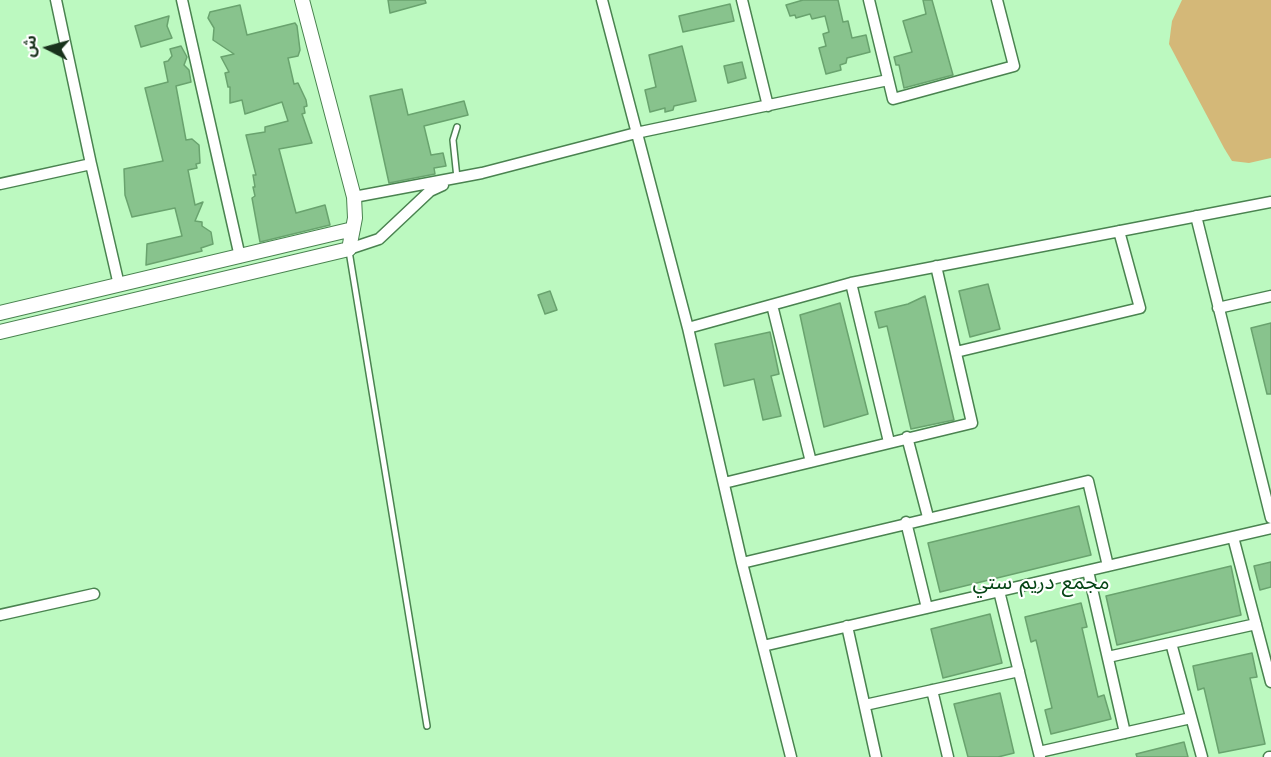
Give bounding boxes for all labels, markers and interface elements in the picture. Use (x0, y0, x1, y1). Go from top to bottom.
north arrow (18, 18, 78, 78)
text: ش (19, 34, 40, 58)
district label: مجمع دريم ستي (973, 570, 1109, 596)

